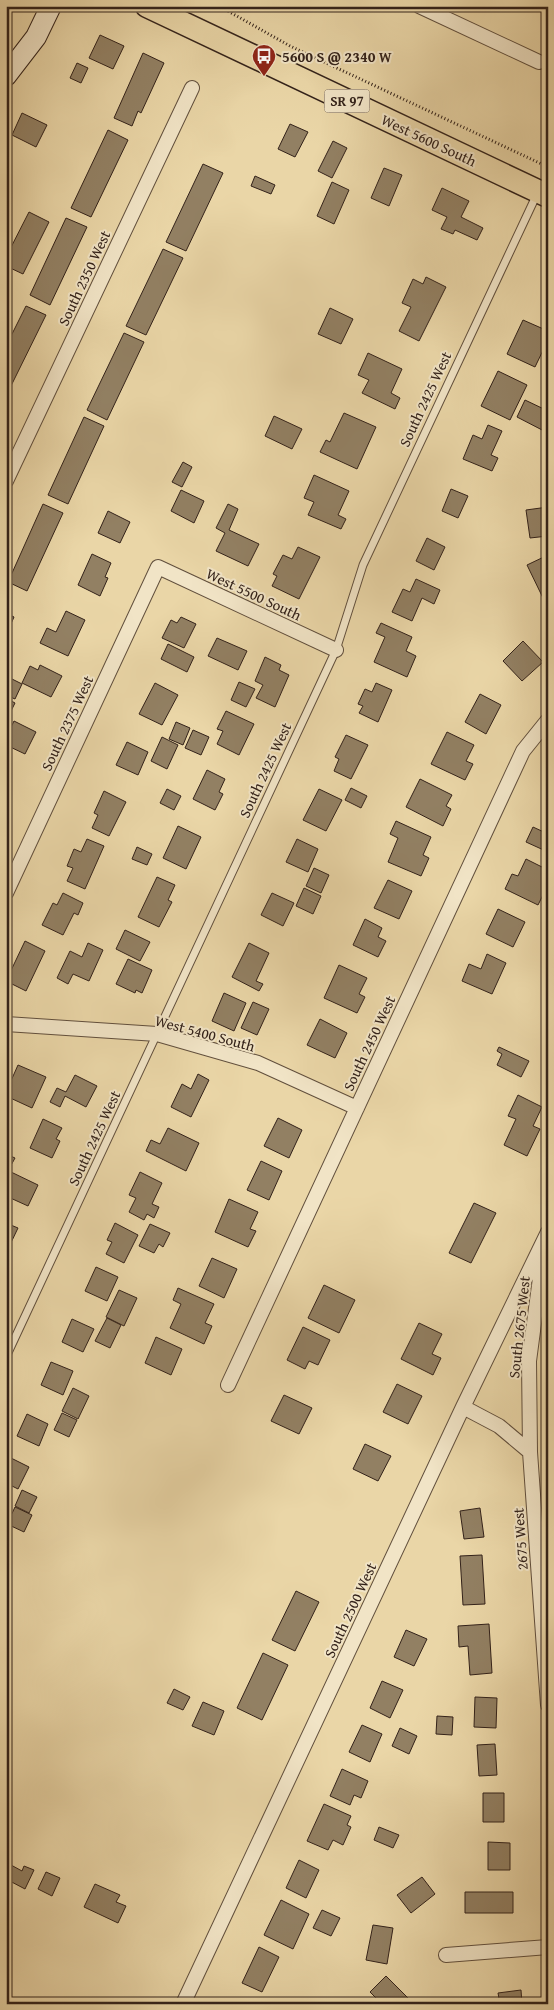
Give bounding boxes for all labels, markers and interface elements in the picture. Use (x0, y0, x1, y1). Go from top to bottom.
bus stop icon: 5600 S @ 2340 W (251, 43, 277, 77)
place label: 5600 S @ 2340 W (282, 46, 392, 67)
road number: SR 97 (324, 90, 370, 112)
street label: West 5600 South (378, 109, 481, 171)
street label: South 2350 West (53, 226, 116, 329)
street label: South 2425 West (394, 347, 457, 450)
street label: West 5500 South (203, 563, 306, 625)
street label: South 2375 West (36, 671, 99, 774)
street label: South 2425 West (234, 718, 297, 821)
street label: South 2450 West (338, 991, 401, 1094)
street label: West 5400 South (153, 1010, 258, 1057)
street label: South 2425 West (63, 1086, 126, 1189)
street label: South 2675 West (503, 1274, 535, 1379)
street label: 2675 West (507, 1506, 533, 1571)
street label: South 2500 West (319, 1558, 382, 1661)

